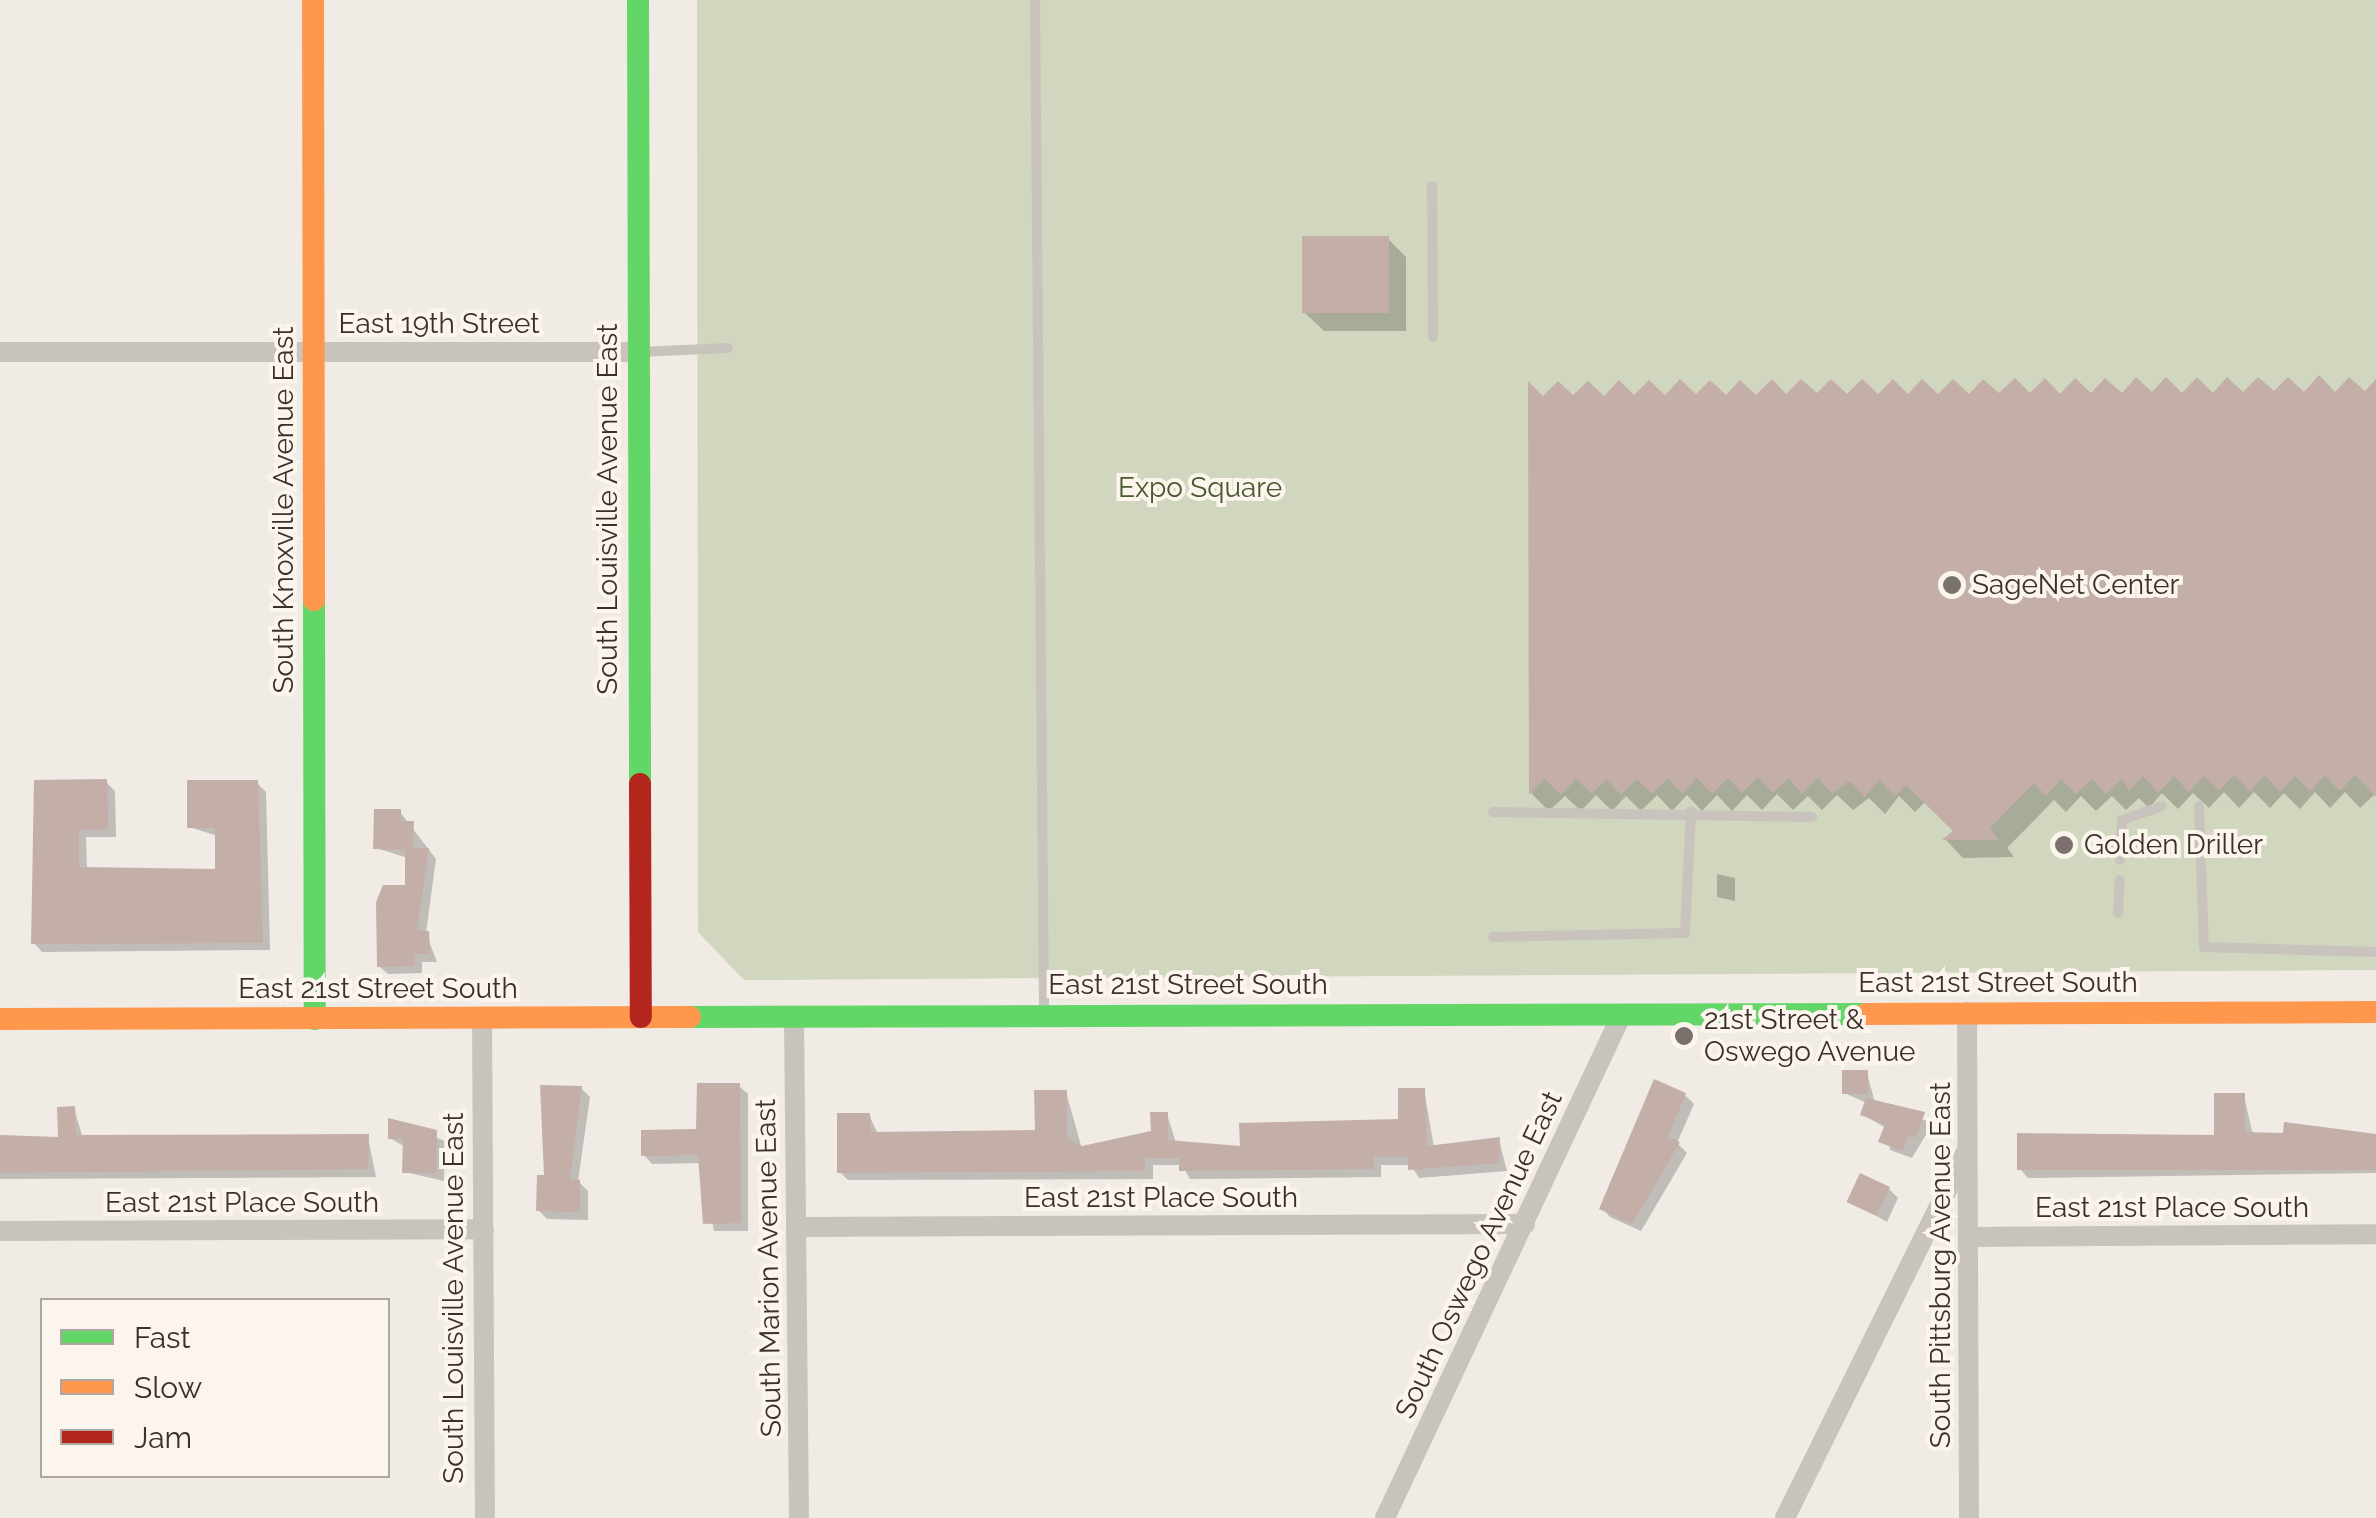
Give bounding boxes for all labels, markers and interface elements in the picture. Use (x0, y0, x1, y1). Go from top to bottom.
street label: East 19th Street (338, 307, 540, 341)
street label: South Louisville Avenue East (591, 323, 625, 695)
street label: South Knoxville Avenue East (267, 326, 301, 694)
park label: Expo Square (1118, 471, 1282, 505)
place label: SageNet Center (1972, 568, 2179, 602)
marker: SageNet Center (1941, 574, 1963, 596)
place label: Golden Driller (2084, 828, 2263, 862)
marker: Golden Driller (2053, 834, 2075, 856)
street label: East 21st Street South (1858, 966, 2138, 1000)
street label: East 21st Street South (1048, 968, 1328, 1002)
street label: East 21st Street South (238, 972, 518, 1006)
place label: 21st Street & Oswego Avenue (1704, 1003, 1916, 1069)
marker: 21st Street & Oswego Avenue (1673, 1025, 1695, 1047)
street label: South Pittsburg Avenue East (1924, 1081, 1958, 1449)
street label: South Oswego Avenue East (1388, 1086, 1570, 1424)
street label: South Marion Avenue East (749, 1098, 789, 1438)
street label: South Louisville Avenue East (437, 1112, 471, 1484)
street label: East 21st Place South (1024, 1181, 1298, 1215)
street label: East 21st Place South (105, 1186, 379, 1220)
street label: East 21st Place South (2035, 1191, 2309, 1225)
legend (40, 1298, 390, 1478)
text: Fast (134, 1320, 191, 1355)
text: Slow (134, 1370, 202, 1405)
text: Jam (134, 1420, 192, 1455)

